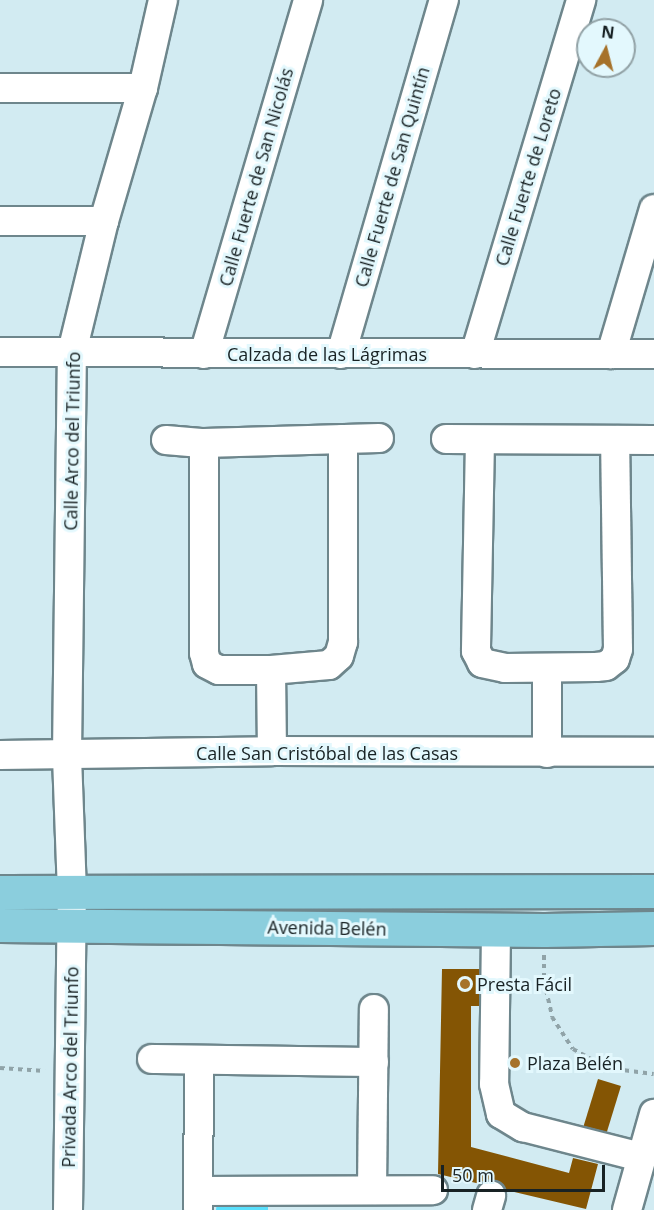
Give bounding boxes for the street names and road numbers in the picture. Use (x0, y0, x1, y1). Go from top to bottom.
street label: Calle Fuerte de San Quintín (350, 64, 434, 290)
street label: Calle Fuerte de San Nicolás (214, 65, 298, 289)
street label: Calle Fuerte de Loreto (491, 85, 565, 269)
street label: Calzada de las Lágrimas (227, 343, 427, 365)
street label: Calle Arco del Triunfo (60, 351, 84, 531)
street label: Calle San Cristóbal de las Casas (196, 742, 458, 764)
street label: Avenida Belén (267, 916, 387, 940)
street label: Privada Arco del Triunfo (57, 966, 83, 1168)

